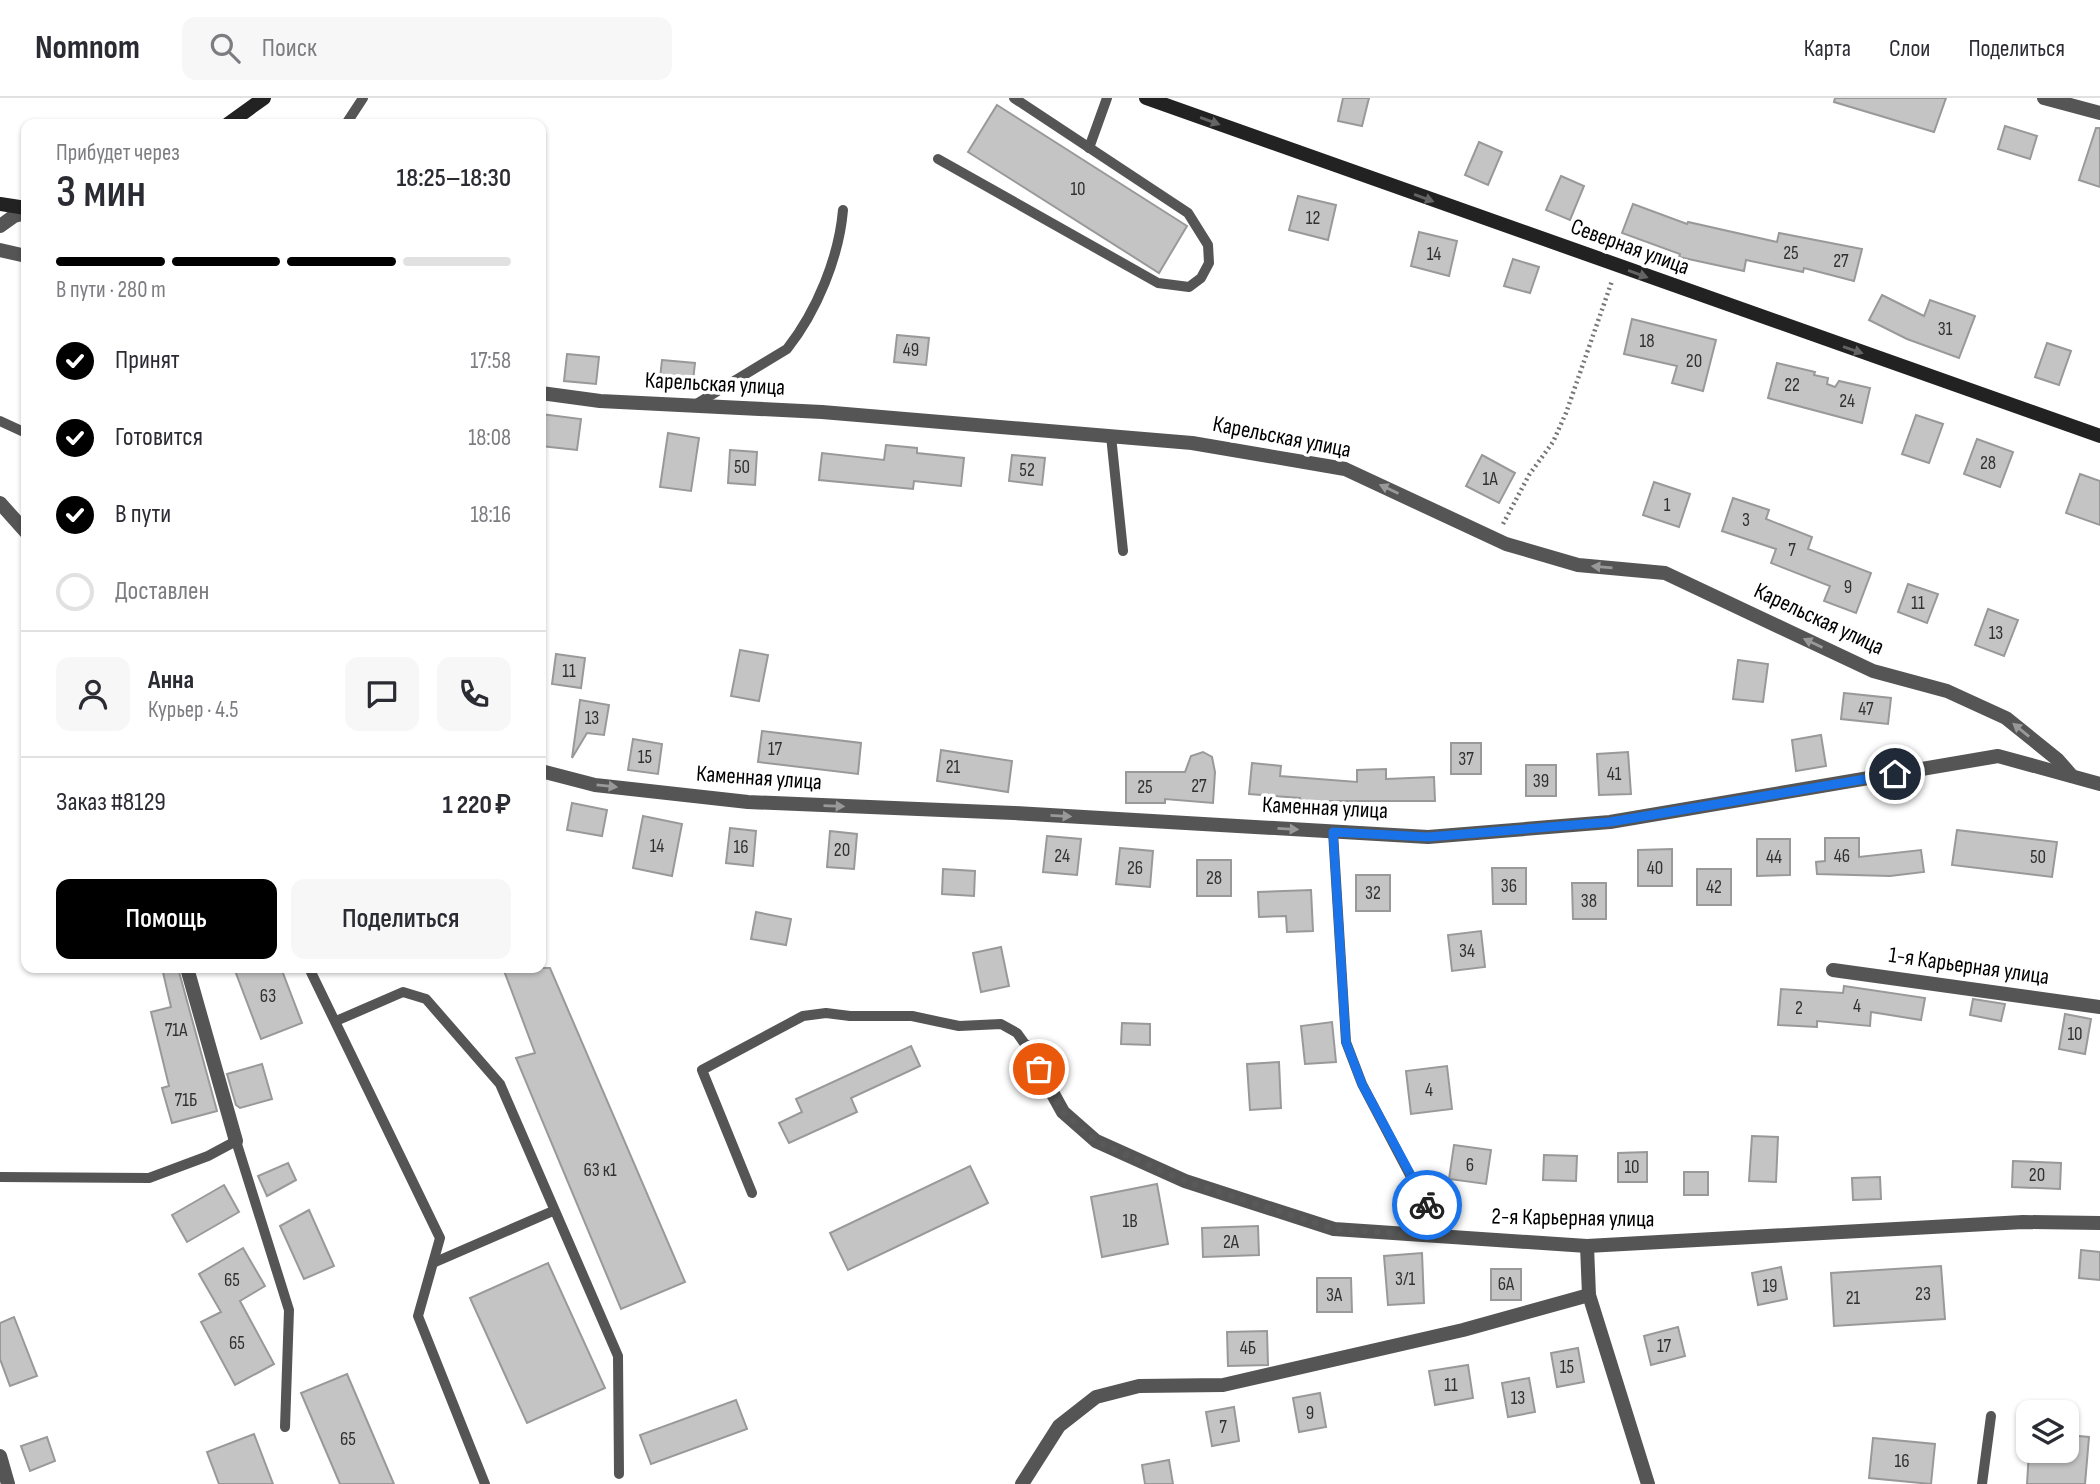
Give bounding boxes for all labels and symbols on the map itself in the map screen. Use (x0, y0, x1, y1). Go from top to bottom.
one-way arrow (1199, 116, 1220, 127)
house number: 10 (1070, 178, 1086, 201)
one-way arrow (1413, 193, 1434, 204)
house number: 12 (1306, 207, 1320, 230)
street label: Северная улица (1567, 213, 1693, 281)
house number: 25 (1783, 242, 1799, 265)
house number: 14 (1427, 243, 1441, 266)
house number: 27 (1833, 250, 1849, 273)
one-way arrow (1628, 269, 1649, 280)
house number: 31 (1938, 318, 1953, 341)
house number: 18 (1640, 330, 1654, 353)
house number: 49 (903, 339, 919, 362)
one-way arrow (1842, 345, 1863, 356)
house number: 20 (1686, 350, 1702, 373)
street label: Карельская улица (644, 366, 786, 402)
house number: 22 (1784, 374, 1800, 397)
house number: 24 (1839, 390, 1855, 413)
street label: Карельская улица (1210, 410, 1354, 464)
house number: 28 (1980, 452, 1996, 475)
house number: 50 (734, 456, 750, 479)
house number: 52 (1019, 459, 1035, 482)
house number: 1А (1482, 468, 1498, 491)
one-way arrow (1379, 484, 1399, 495)
house number: 1 (1664, 494, 1671, 517)
house number: 3 (1742, 509, 1750, 532)
house number: 7 (1788, 539, 1796, 562)
one-way arrow (1590, 561, 1612, 572)
house number: 9 (1844, 576, 1852, 599)
street label: Карельская улица (1749, 577, 1889, 661)
house number: 11 (1911, 592, 1925, 615)
house number: 13 (1989, 622, 2003, 645)
one-way arrow (1803, 637, 1823, 648)
house number: 11 (562, 660, 576, 683)
house number: 47 (1858, 698, 1874, 721)
house number: 13 (585, 707, 599, 730)
one-way arrow (2013, 723, 2031, 738)
house number: 17 (768, 738, 783, 761)
pin (1865, 744, 1925, 804)
house number: 15 (638, 746, 652, 769)
house number: 37 (1458, 748, 1474, 771)
house number: 21 (946, 756, 961, 779)
street label: Каменная улица (695, 760, 823, 796)
house number: 41 (1607, 763, 1622, 786)
house number: 39 (1533, 770, 1549, 793)
house number: 27 (1191, 775, 1207, 798)
house number: 25 (1137, 776, 1153, 799)
one-way arrow (596, 781, 618, 792)
street label: Каменная улица (1261, 791, 1389, 825)
one-way arrow (823, 800, 845, 811)
one-way arrow (1050, 811, 1072, 822)
one-way arrow (1277, 824, 1299, 835)
house number: 14 (650, 835, 664, 858)
house number: 16 (734, 836, 748, 859)
house number: 20 (834, 839, 850, 862)
house number: 24 (1054, 845, 1070, 868)
house number: 46 (1834, 845, 1850, 868)
house number: 44 (1766, 846, 1782, 869)
house number: 50 (2030, 846, 2046, 869)
house number: 26 (1127, 857, 1143, 880)
house number: 40 (1647, 857, 1663, 880)
house number: 28 (1206, 867, 1222, 890)
house number: 36 (1501, 875, 1517, 898)
house number: 42 (1706, 876, 1722, 899)
house number: 32 (1365, 882, 1381, 905)
house number: 38 (1581, 890, 1597, 913)
house number: 34 (1459, 940, 1475, 963)
street label: 1-я Карьерная улица (1887, 941, 2051, 991)
house number: 63 (260, 985, 276, 1008)
house number: 4 (1853, 995, 1861, 1018)
house number: 2 (1795, 997, 1803, 1020)
house number: 71А (165, 1019, 188, 1042)
house number: 10 (2067, 1023, 2083, 1046)
pin (1009, 1039, 1069, 1099)
house number: 4 (1425, 1079, 1433, 1102)
house number: 71Б (175, 1089, 197, 1112)
house number: 6 (1466, 1154, 1474, 1177)
house number: 10 (1624, 1156, 1640, 1179)
house number: 63 к1 (583, 1159, 617, 1182)
house number: 20 (2029, 1164, 2045, 1187)
courier (1392, 1170, 1462, 1240)
street label: 2-я Карьерная улица (1491, 1203, 1655, 1233)
house number: 1В (1122, 1210, 1138, 1233)
house number: 2А (1223, 1231, 1240, 1254)
house number: 3/1 (1395, 1268, 1415, 1291)
house number: 65 (224, 1269, 240, 1292)
house number: 6А (1498, 1273, 1515, 1296)
house number: 19 (1762, 1275, 1778, 1298)
house number: 23 (1915, 1283, 1931, 1306)
house number: 3А (1326, 1284, 1343, 1307)
house number: 21 (1846, 1287, 1861, 1310)
house number: 65 (229, 1332, 245, 1355)
house number: 17 (1657, 1335, 1672, 1358)
house number: 4Б (1240, 1337, 1256, 1360)
house number: 15 (1560, 1356, 1574, 1379)
house number: 11 (1444, 1374, 1458, 1397)
house number: 13 (1511, 1387, 1525, 1410)
house number: 9 (1306, 1402, 1314, 1425)
house number: 7 (1219, 1416, 1227, 1439)
house number: 65 (340, 1428, 356, 1451)
house number: 16 (1895, 1450, 1909, 1473)

